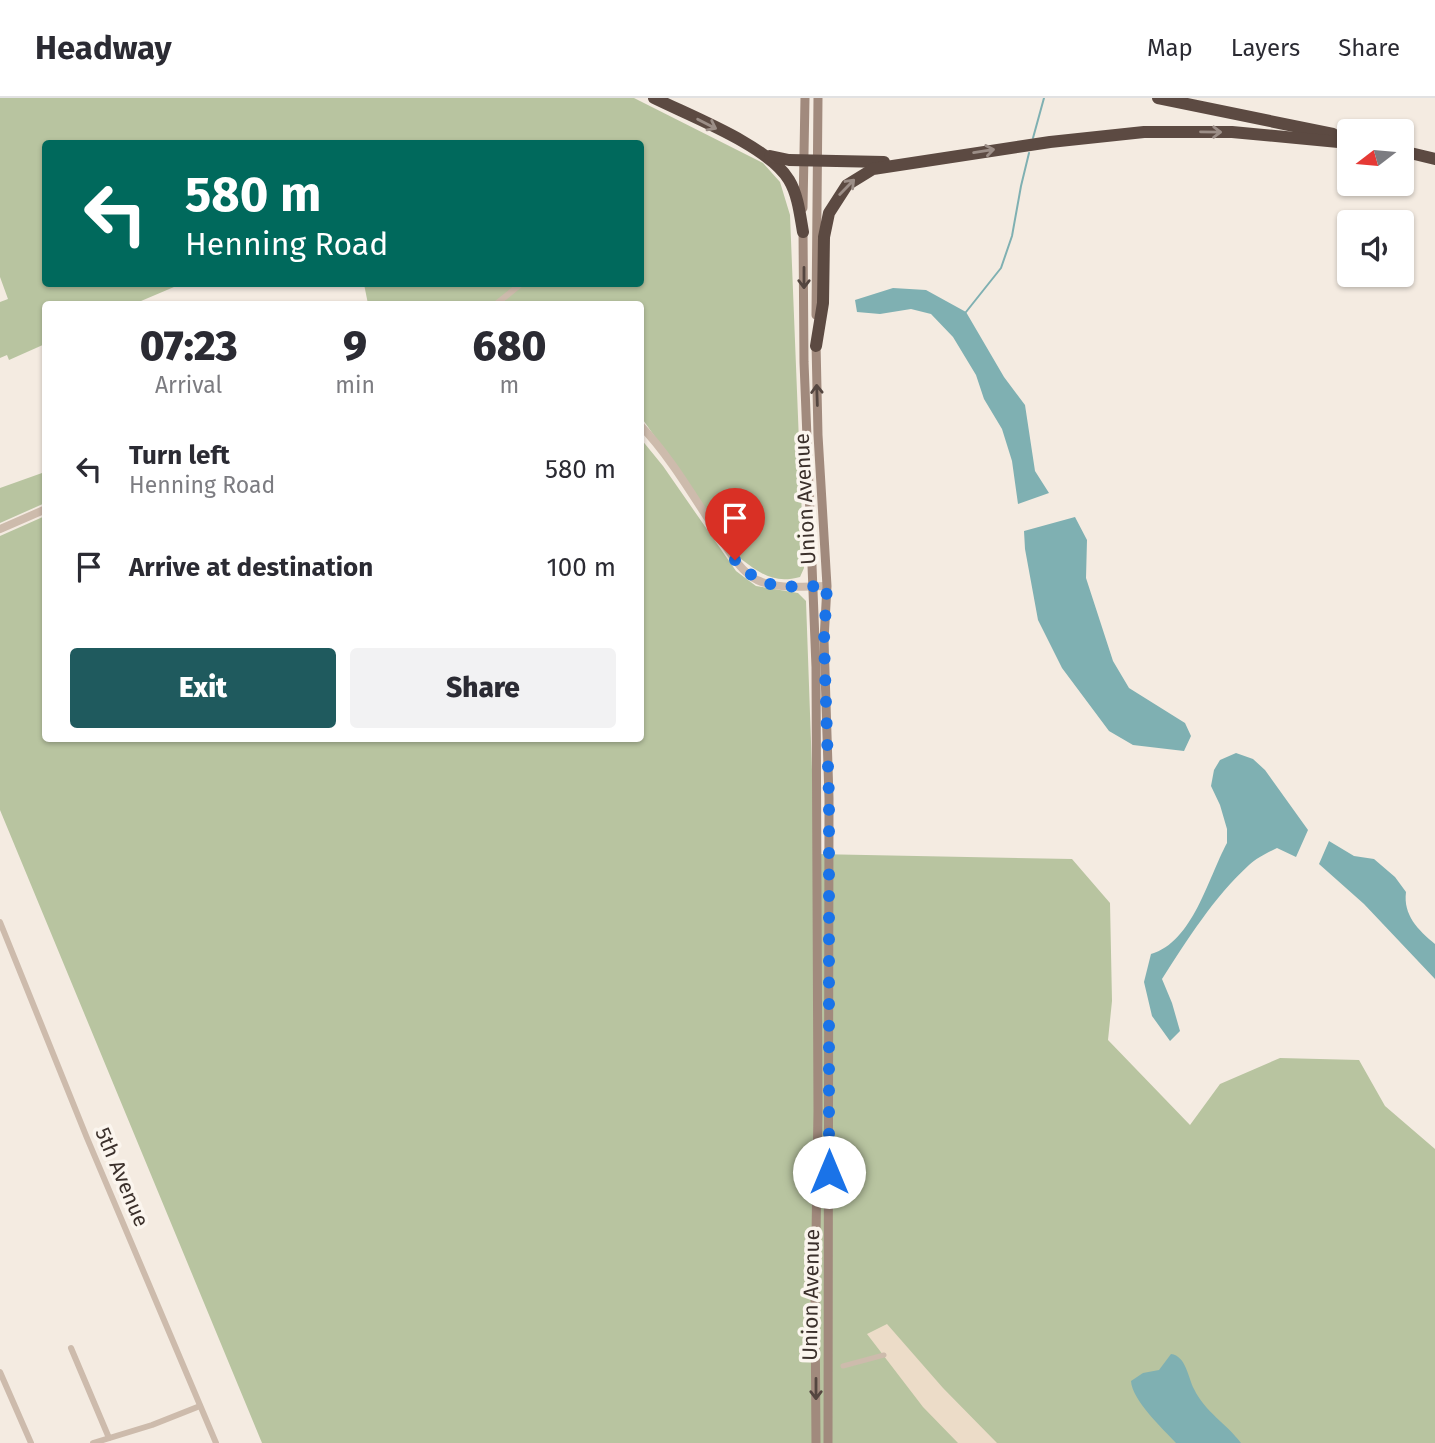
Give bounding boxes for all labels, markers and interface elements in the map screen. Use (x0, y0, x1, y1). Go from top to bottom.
text: Headway (35, 28, 172, 68)
text: Map (1147, 34, 1193, 62)
text: Layers (1231, 34, 1300, 62)
text: Share (1338, 34, 1400, 62)
one-way arrow (696, 118, 717, 132)
north arrow (1337, 119, 1414, 196)
map controls (1337, 119, 1414, 287)
one-way arrow (1199, 125, 1222, 138)
one-way arrow (972, 144, 995, 157)
text: 580 m (185, 165, 321, 224)
icon: left (70, 168, 161, 259)
one-way arrow (838, 179, 855, 196)
button: sound (1337, 210, 1414, 287)
text: Henning Road (185, 225, 388, 263)
one-way arrow (797, 266, 811, 289)
text: 07:23 (140, 321, 238, 371)
text: 9 (343, 321, 367, 371)
text: 680 (473, 321, 546, 371)
text: Arrival (155, 371, 222, 399)
text: min (335, 371, 375, 399)
text: m (500, 371, 519, 399)
one-way arrow (811, 384, 824, 407)
street label: Union Avenue (789, 432, 821, 566)
text: Turn left (129, 440, 230, 471)
icon: left (70, 450, 108, 488)
text: 580 m (545, 454, 616, 485)
text: Henning Road (129, 471, 275, 499)
pin (705, 488, 765, 560)
icon: arrive (716, 499, 754, 537)
icon: arrive (70, 548, 108, 586)
text: Arrive at destination (129, 552, 373, 583)
text: 100 m (547, 552, 616, 583)
button: Exit (70, 648, 336, 728)
button: Share (350, 648, 616, 728)
street label: 5th Avenue (89, 1123, 155, 1231)
position arrow (792, 1135, 866, 1209)
street label: Union Avenue (797, 1229, 825, 1361)
one-way arrow (809, 1377, 823, 1400)

